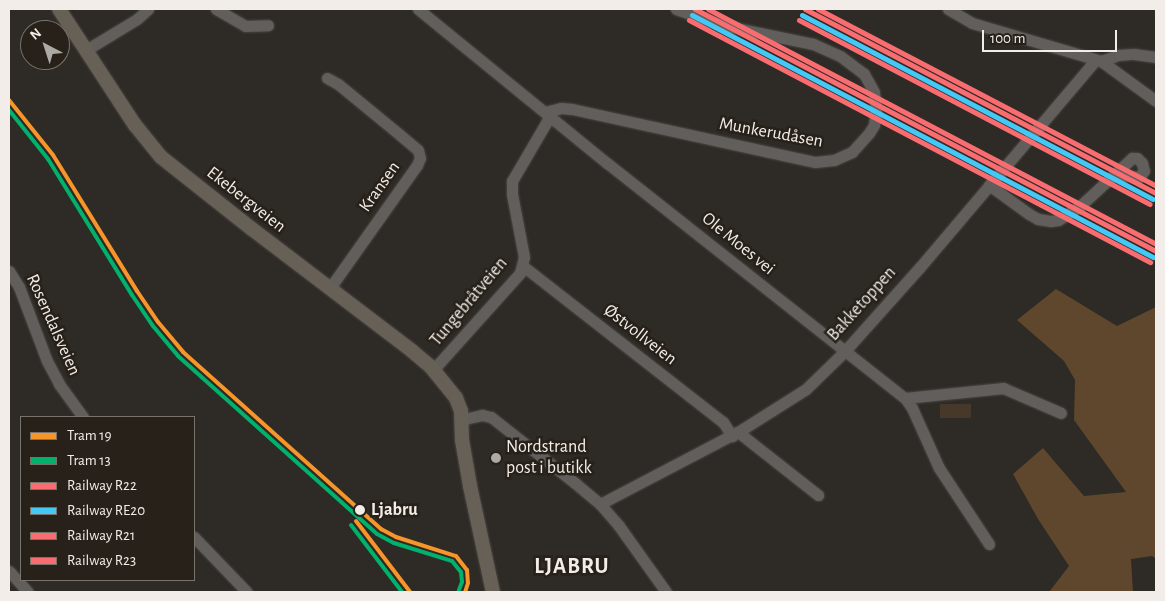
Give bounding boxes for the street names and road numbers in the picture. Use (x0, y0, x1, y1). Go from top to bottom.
street label: Munkerudåsen (717, 113, 825, 153)
street label: Kransen (355, 157, 405, 217)
street label: Ekebergveien (202, 162, 290, 238)
street label: Ole Moes vei (697, 208, 779, 280)
street label: Tungebråtveien (426, 253, 512, 351)
street label: Bakketoppen (823, 262, 901, 346)
street label: Rosendalsveien (21, 271, 85, 379)
street label: Østvollveien (599, 300, 681, 370)

